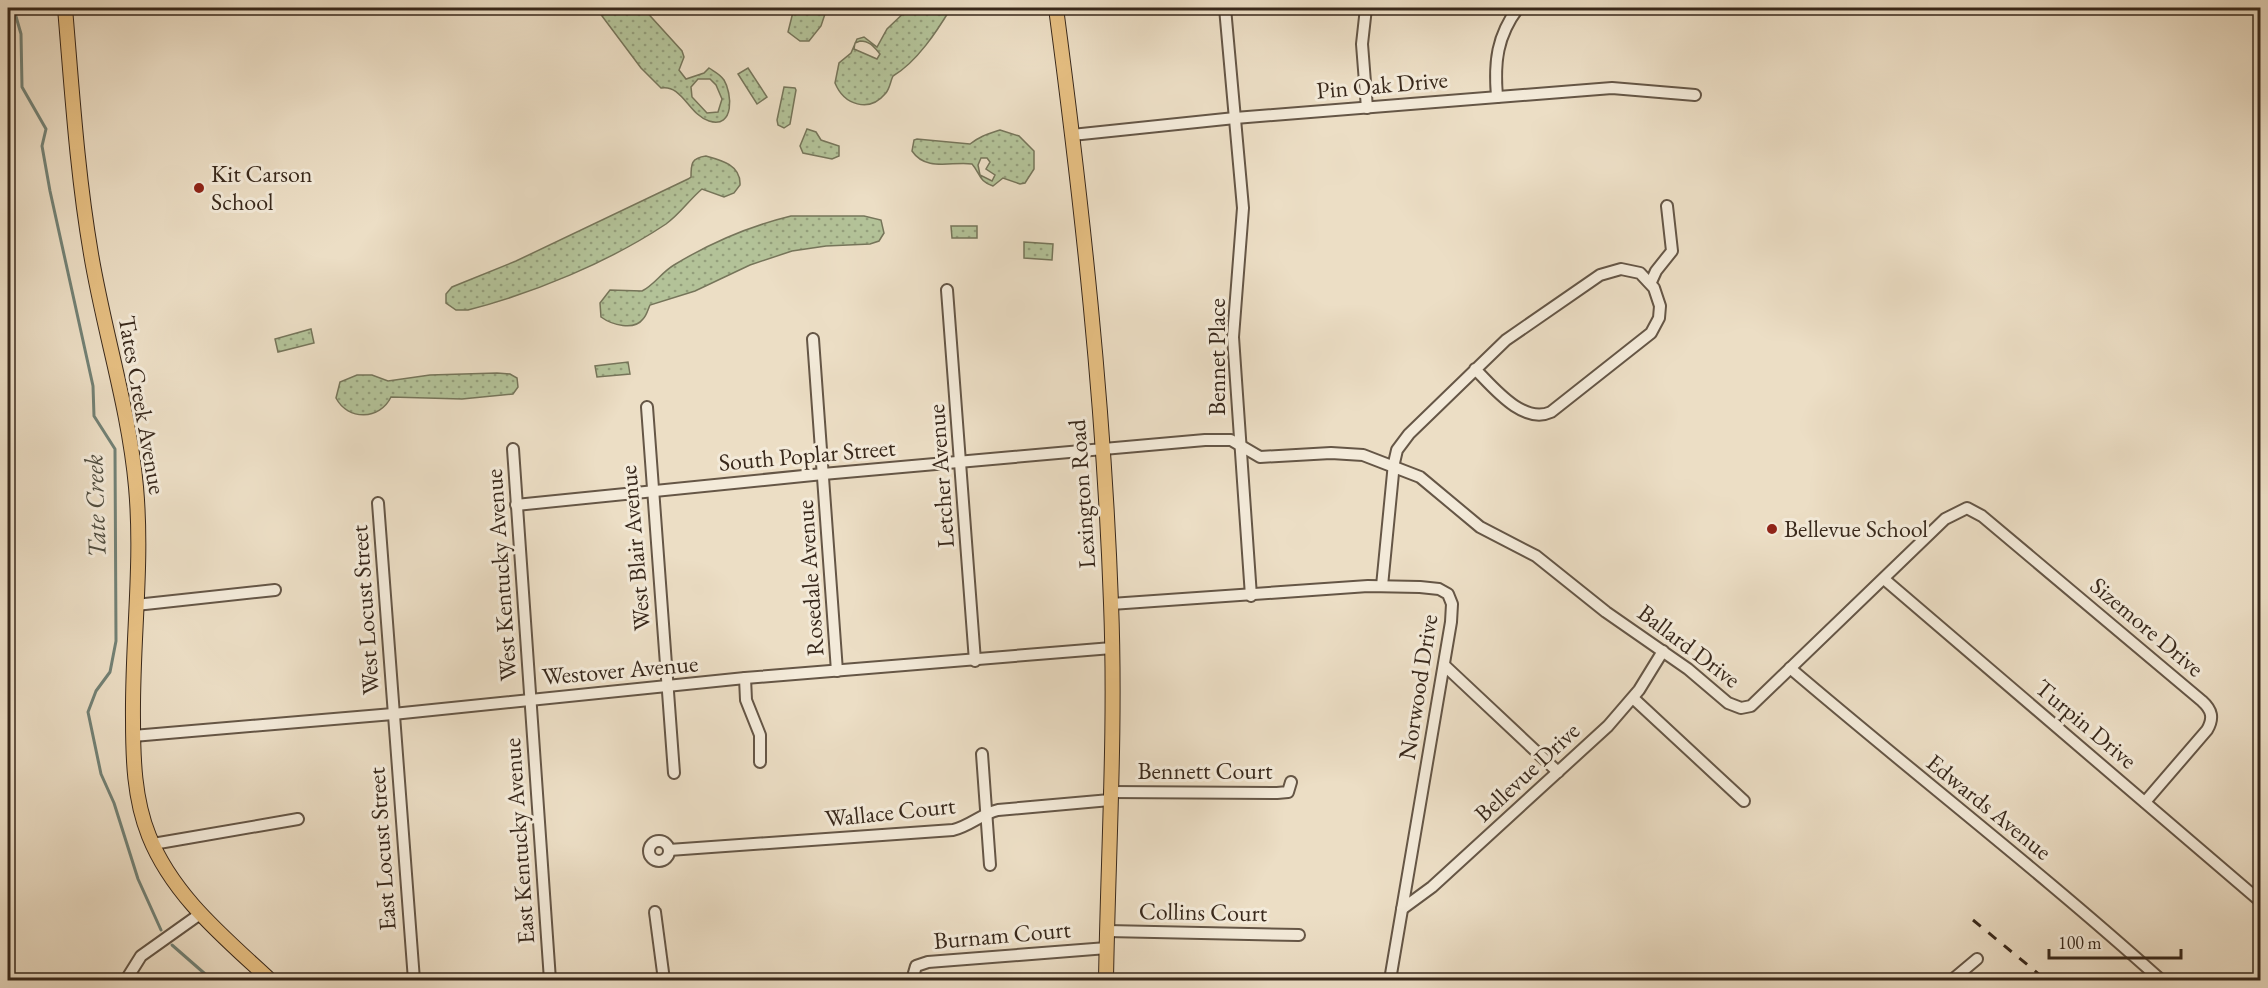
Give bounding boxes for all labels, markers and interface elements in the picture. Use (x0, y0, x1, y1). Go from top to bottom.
street label: Pin Oak Drive (1315, 63, 1449, 106)
place label: Kit Carson School (211, 158, 313, 217)
marker: Kit Carson School (192, 181, 206, 195)
street label: Bennet Place (1201, 298, 1232, 416)
street label: Tates Creek Avenue (112, 313, 173, 497)
street label: Letcher Avenue (920, 403, 961, 549)
street label: Lexington Road (1061, 418, 1102, 570)
street label: South Poplar Street (717, 431, 897, 478)
water label: Tate Creek (76, 453, 114, 558)
street label: West Blair Avenue (612, 464, 657, 632)
street label: West Kentucky Avenue (478, 468, 523, 682)
street label: Rosedale Avenue (789, 499, 830, 657)
place label: Bellevue School (1784, 513, 1928, 544)
marker: Bellevue School (1765, 522, 1779, 536)
street label: West Locust Street (343, 524, 386, 696)
street label: Sizemore Drive (2084, 570, 2211, 683)
street label: Ballard Drive (1632, 597, 1747, 694)
street label: Norwood Drive (1391, 612, 1444, 762)
street label: Westover Avenue (541, 647, 699, 692)
street label: Turpin Drive (2029, 672, 2144, 775)
street label: Bellevue Drive (1467, 715, 1586, 828)
street label: East Kentucky Avenue (496, 737, 541, 945)
street label: Edwards Avenue (1920, 747, 2058, 867)
street label: Bennett Court (1137, 755, 1273, 786)
street label: East Locust Street (360, 766, 403, 932)
street label: Wallace Court (823, 789, 957, 834)
street label: Collins Court (1139, 895, 1268, 928)
street label: Burnam Court (932, 913, 1072, 956)
scale bar (2049, 922, 2181, 960)
text: 100 m (2058, 931, 2102, 954)

